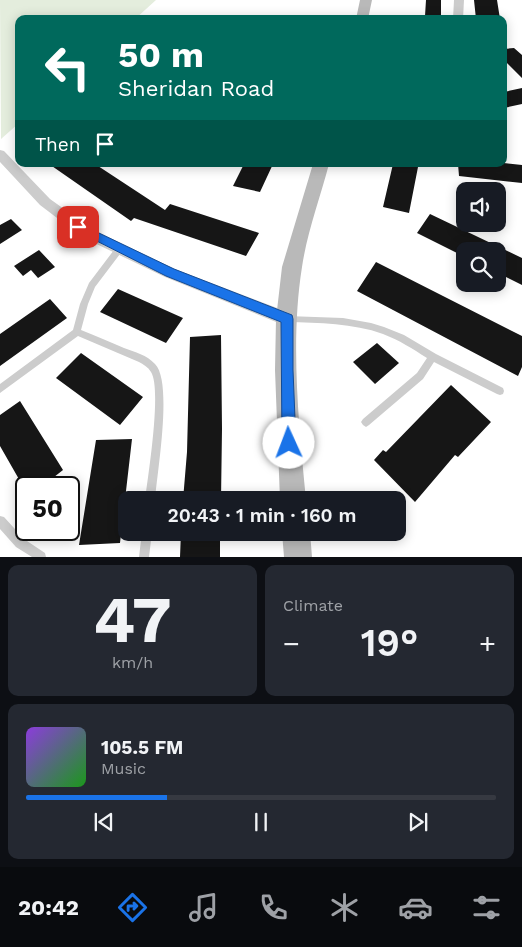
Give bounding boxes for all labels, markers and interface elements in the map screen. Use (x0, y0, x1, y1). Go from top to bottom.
text: 50 m (118, 34, 204, 76)
icon: left (35, 35, 100, 100)
text: Sheridan Road (118, 76, 274, 101)
icon: arrive (91, 130, 119, 158)
text: Then (35, 133, 81, 156)
map controls (456, 182, 506, 292)
button: sound (456, 182, 506, 232)
pin (57, 206, 99, 248)
icon: arrive (64, 213, 92, 241)
button: search (456, 242, 506, 292)
position arrow (262, 416, 314, 468)
speed limit sign: 50 (15, 476, 80, 541)
text: 20:43 · 1 min · 160 m (168, 504, 356, 527)
text: 47 (93, 582, 172, 658)
text: Climate (283, 596, 343, 615)
text: 19° (361, 621, 418, 665)
text: − (283, 627, 300, 660)
text: + (479, 627, 496, 660)
text: km/h (112, 653, 153, 672)
text: 105.5 FM (101, 736, 183, 759)
text: Music (101, 759, 146, 778)
icon: previous (90, 808, 118, 836)
icon: pause (247, 808, 275, 836)
icon: next (404, 808, 432, 836)
icon: directions (115, 890, 150, 925)
icon: music (186, 890, 221, 925)
icon: phone (256, 890, 291, 925)
icon: climate (327, 890, 362, 925)
icon: car (398, 890, 433, 925)
icon: filters (469, 890, 504, 925)
text: 20:42 (18, 895, 79, 920)

